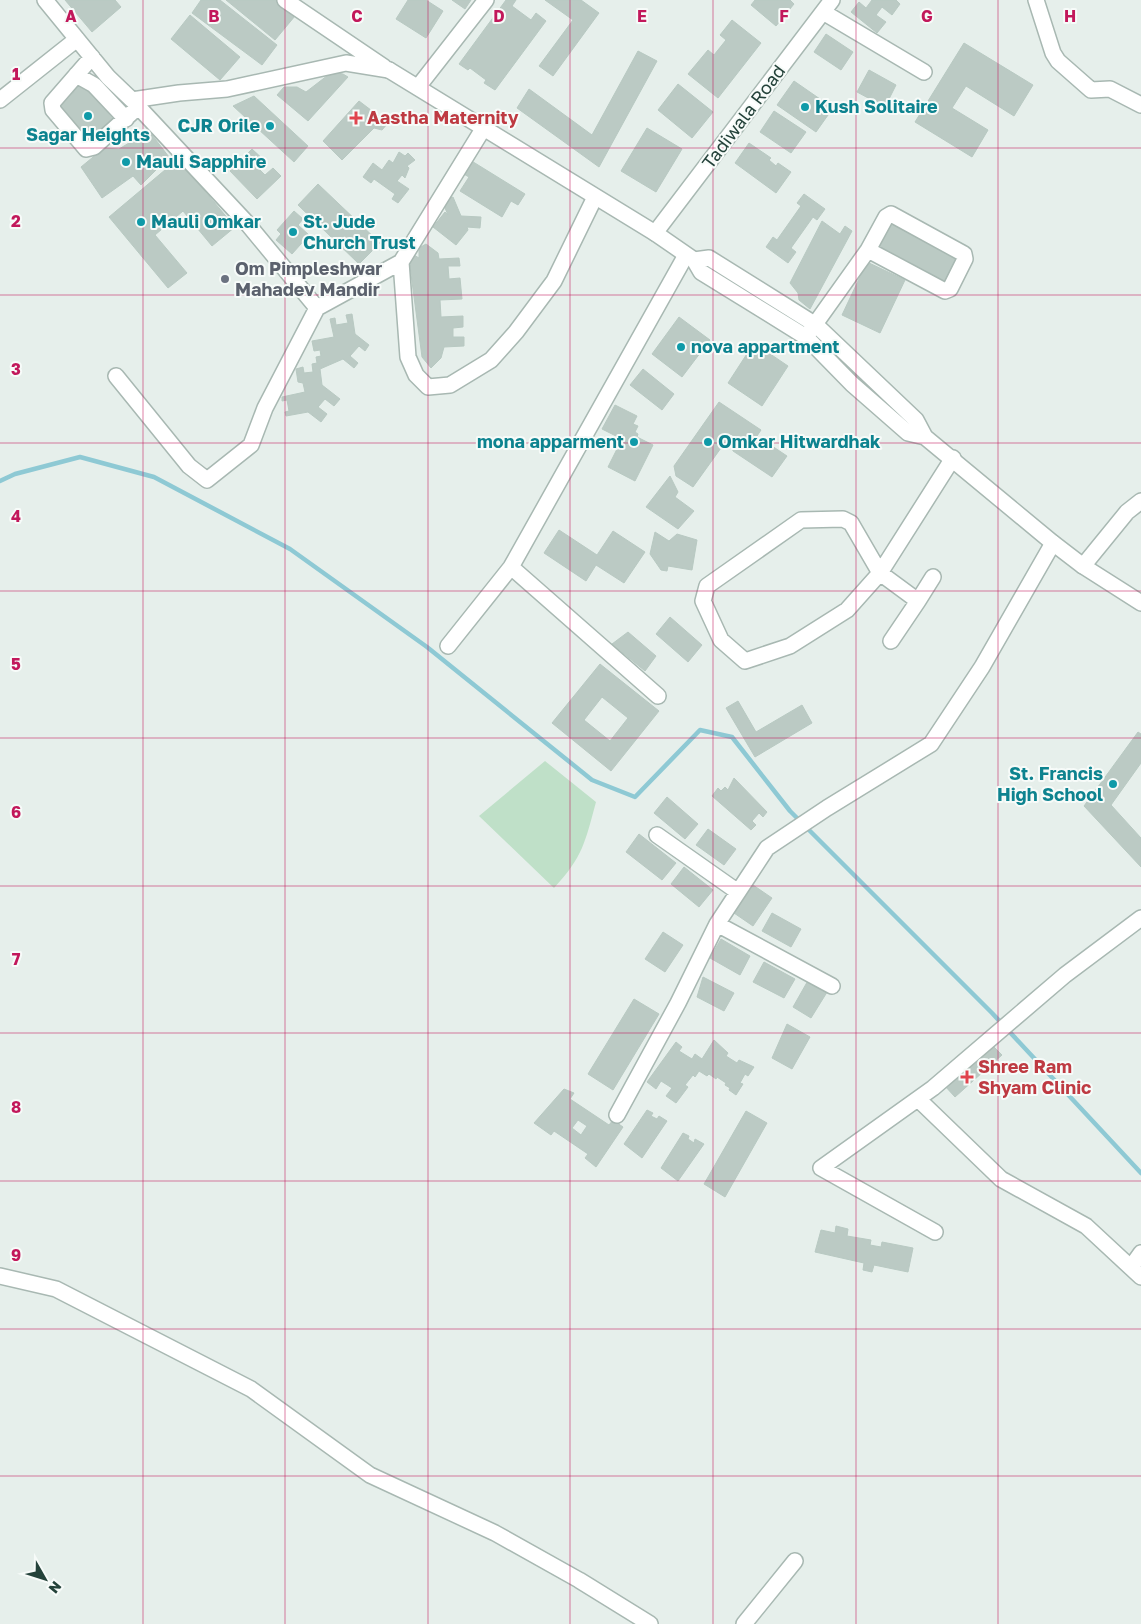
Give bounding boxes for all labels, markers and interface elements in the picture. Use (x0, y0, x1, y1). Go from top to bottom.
text: A (65, 6, 77, 26)
text: B (208, 6, 220, 26)
text: C (351, 6, 363, 26)
text: D (493, 6, 505, 26)
text: E (637, 6, 647, 26)
text: F (779, 6, 789, 26)
text: G (921, 6, 933, 26)
text: H (1064, 6, 1076, 26)
street label: Tadiwala Road (697, 60, 789, 173)
text: 1 (12, 64, 20, 84)
place label: Kush Solitaire (815, 95, 938, 117)
marker: Kush Solitaire (799, 101, 811, 113)
place label: Aastha Maternity (367, 106, 519, 128)
marker: Sagar Heights (82, 110, 94, 122)
marker: Aastha Maternity (349, 111, 363, 125)
place label: CJR Orile (178, 114, 260, 136)
marker: CJR Orile (264, 120, 276, 132)
place label: Sagar Heights (26, 123, 150, 145)
place label: Mauli Sapphire (136, 150, 267, 172)
marker: Mauli Sapphire (120, 156, 132, 168)
place label: Mauli Omkar (151, 210, 261, 232)
place label: St. Jude Church Trust (303, 210, 416, 253)
text: 2 (11, 211, 21, 231)
marker: Mauli Omkar (135, 216, 147, 228)
marker: St. Jude Church Trust (287, 226, 299, 238)
place label: Om Pimpleshwar Mahadev Mandir (235, 257, 382, 300)
marker: Om Pimpleshwar Mahadev Mandir (219, 273, 231, 285)
place label: nova appartment (691, 335, 840, 357)
marker: nova appartment (675, 341, 687, 353)
text: 3 (11, 359, 21, 379)
place label: mona apparment (477, 430, 624, 452)
place label: Omkar Hitwardhak (718, 430, 881, 452)
marker: mona apparment (628, 436, 640, 448)
marker: Omkar Hitwardhak (702, 436, 714, 448)
text: 4 (11, 506, 21, 526)
text: 5 (11, 654, 21, 674)
place label: St. Francis High School (997, 762, 1103, 805)
marker: St. Francis High School (1107, 778, 1119, 790)
text: 6 (11, 802, 21, 822)
text: 7 (12, 949, 21, 969)
place label: Shree Ram Shyam Clinic (978, 1055, 1091, 1098)
marker: Shree Ram Shyam Clinic (960, 1070, 974, 1084)
text: 8 (11, 1097, 21, 1117)
text: 9 (11, 1245, 21, 1265)
north arrow (20, 1554, 70, 1604)
text: N (46, 1578, 65, 1597)

